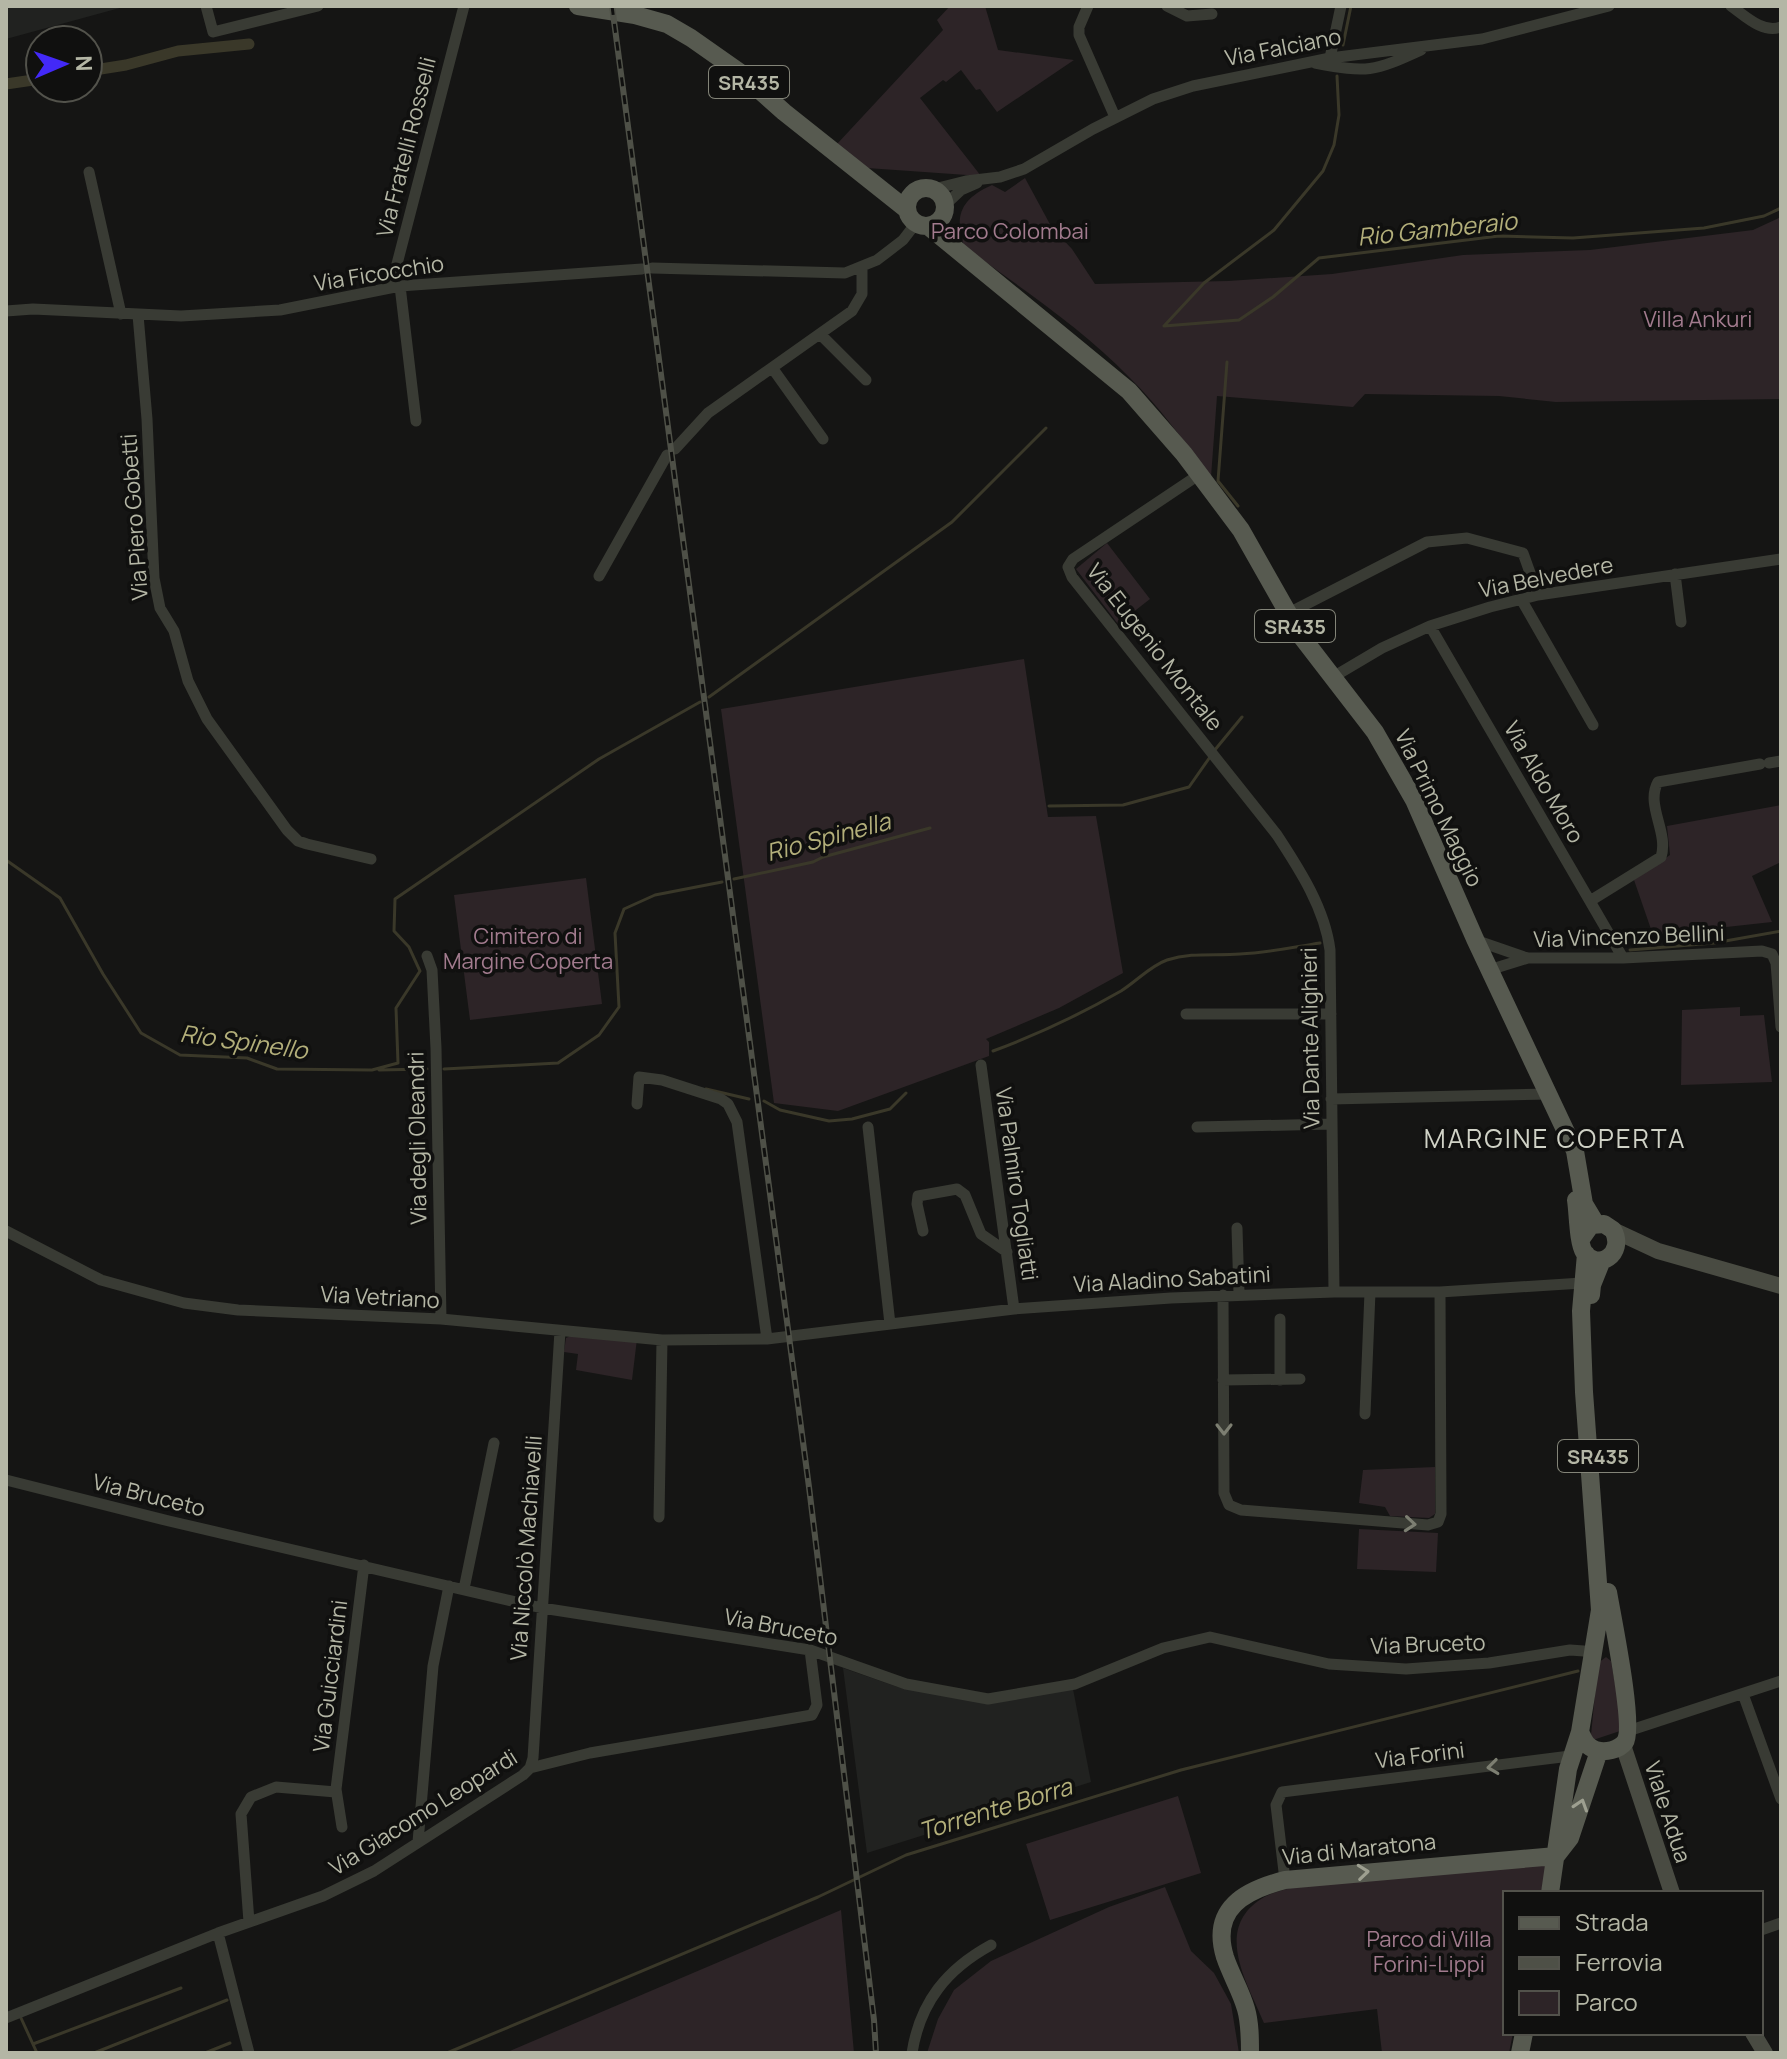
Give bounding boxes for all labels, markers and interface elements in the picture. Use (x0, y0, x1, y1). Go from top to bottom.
street label: Via Falciano (1222, 21, 1344, 73)
north arrow (24, 24, 104, 104)
street label: Via Fratelli Rosselli (369, 54, 443, 240)
text: N (69, 55, 99, 72)
road number: SR435 (709, 66, 789, 98)
water label: Rio Gamberaio (1356, 203, 1520, 253)
park label: Parco Colombai (931, 216, 1089, 246)
street label: Via Ficocchio (312, 248, 446, 298)
park label: Villa Ankuri (1644, 304, 1752, 334)
street label: Via Piero Gobetti (113, 433, 155, 601)
street label: Via Belvedere (1476, 549, 1616, 605)
street label: Via Eugenio Montale (1080, 557, 1230, 737)
road number: SR435 (1255, 610, 1335, 642)
street label: Via Aldo Moro (1497, 715, 1591, 849)
street label: Via Primo Maggio (1388, 724, 1490, 892)
water label: Rio Spinella (762, 803, 895, 868)
street label: Via Vincenzo Bellini (1533, 918, 1725, 954)
park label: Cimitero di Margine Coperta (443, 921, 613, 976)
street label: Via Dante Alighieri (1293, 947, 1327, 1129)
water label: Rio Spinello (178, 1016, 311, 1066)
street label: Via degli Oleandri (400, 1051, 434, 1225)
street label: Via Palmiro Togliatti (989, 1085, 1045, 1283)
district label: MARGINE COPERTA (1424, 1120, 1686, 1156)
street label: Via Aladino Sabatini (1073, 1259, 1271, 1299)
street label: Via Vetriano (320, 1279, 440, 1315)
one-way arrow (1215, 1423, 1233, 1436)
street label: Via Niccolò Machiavelli (503, 1434, 549, 1662)
road number: SR435 (1558, 1440, 1638, 1472)
street label: Via Bruceto (89, 1467, 209, 1523)
one-way arrow (1404, 1515, 1417, 1532)
street label: Via Guicciardini (306, 1598, 354, 1754)
street label: Via Bruceto (722, 1601, 840, 1653)
street label: Via Bruceto (1370, 1627, 1486, 1661)
street label: Via Forini (1374, 1735, 1466, 1775)
street label: Via Giacomo Leopardi (323, 1742, 523, 1882)
one-way arrow (1486, 1758, 1499, 1775)
street label: Viale Adua (1638, 1758, 1698, 1866)
water label: Torrente Borra (914, 1769, 1077, 1847)
one-way arrow (1572, 1799, 1588, 1813)
street label: Via di Maratona (1281, 1826, 1437, 1872)
one-way arrow (1357, 1864, 1370, 1881)
legend (1503, 1891, 1763, 2035)
text: Strada (1575, 1905, 1648, 1938)
park label: Parco di Villa Forini-Lippi (1366, 1924, 1492, 1979)
text: Ferrovia (1575, 1945, 1663, 1978)
text: Parco (1575, 1985, 1638, 2018)

